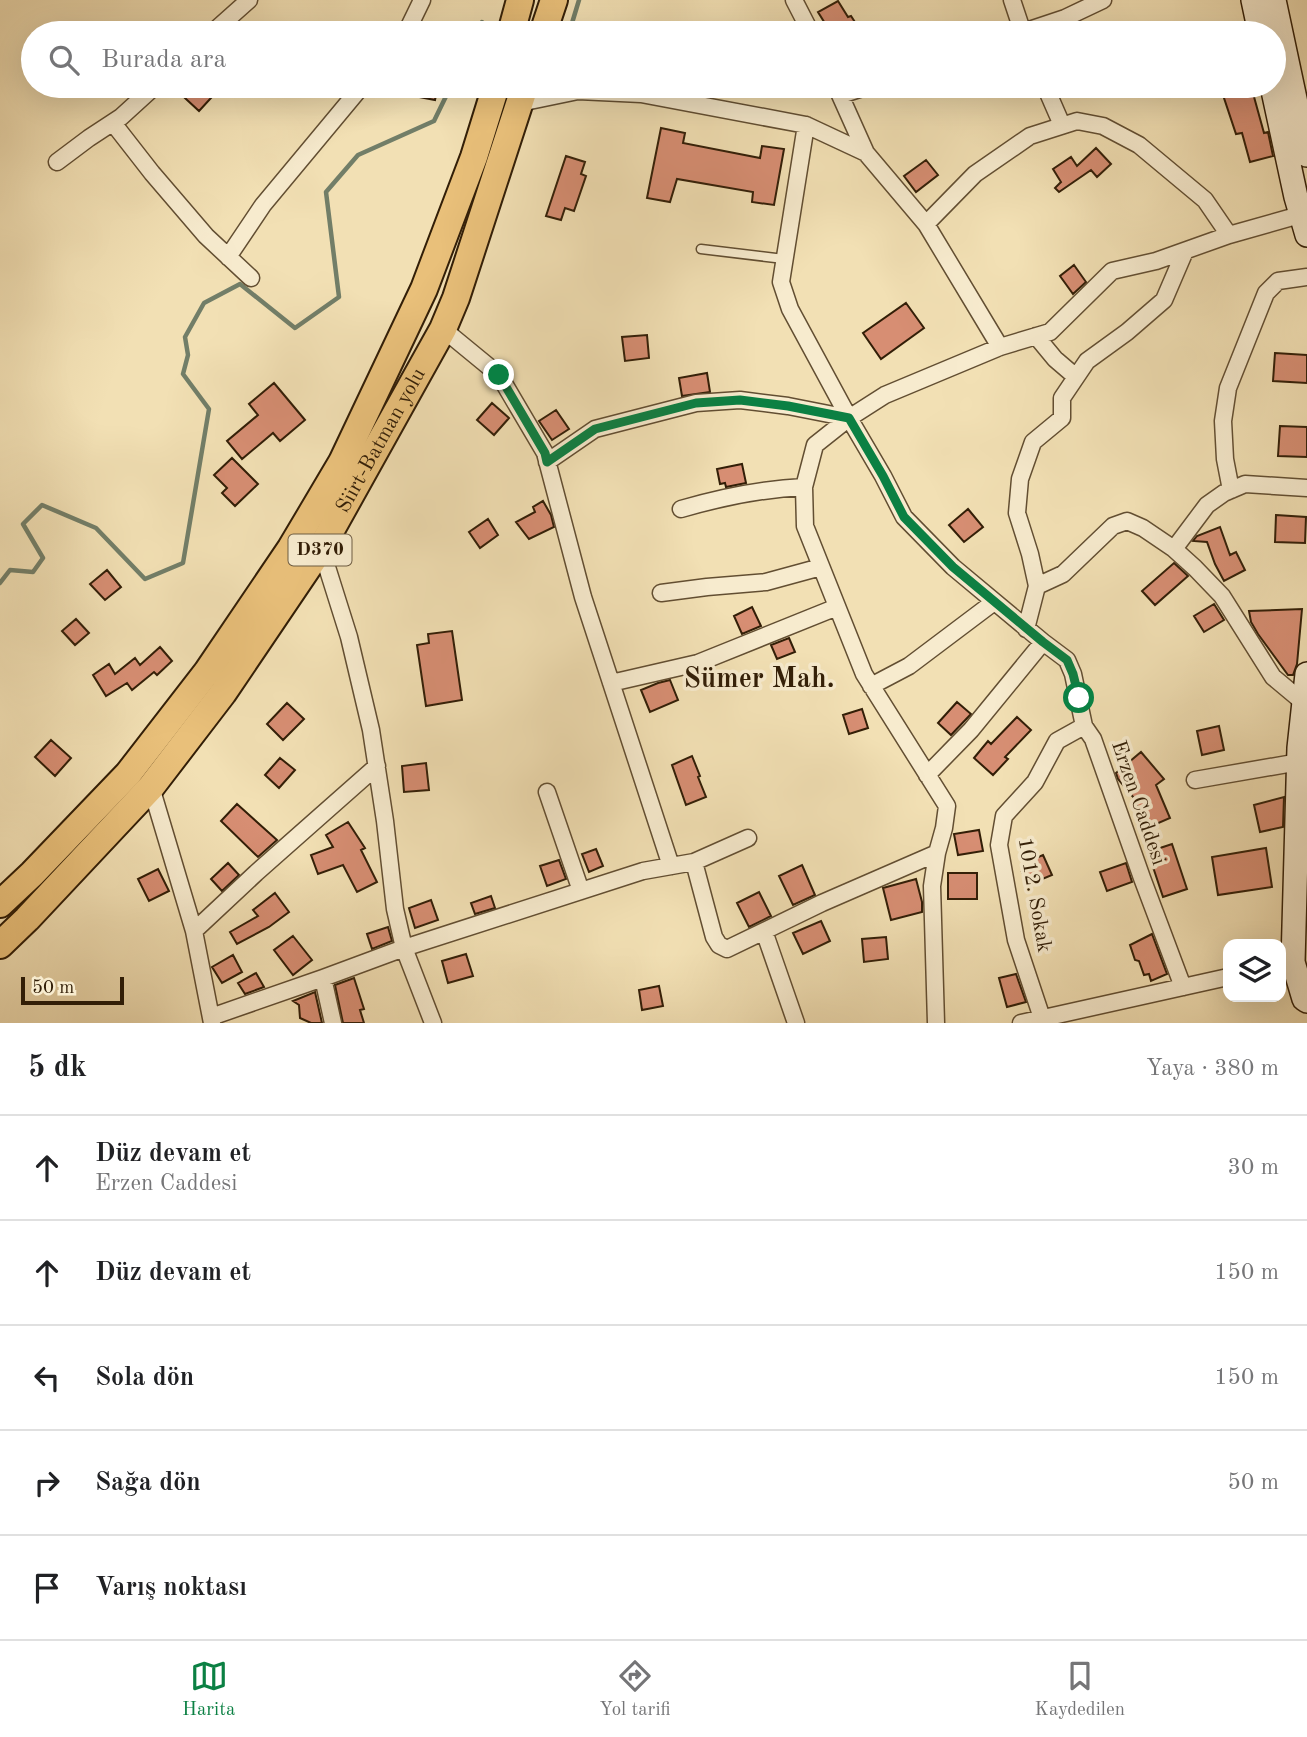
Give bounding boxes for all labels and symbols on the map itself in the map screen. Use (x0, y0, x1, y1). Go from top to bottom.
route end (483, 359, 514, 390)
street label: Siirt-Batman yolu (332, 365, 429, 516)
road number: D370 (288, 534, 352, 566)
district label: Sümer Mah. (683, 666, 835, 694)
route start (1063, 682, 1094, 713)
street label: Erzen Caddesi (1107, 738, 1169, 868)
street label: 1012. Sokak (1014, 836, 1054, 954)
scale bar (21, 974, 124, 1006)

